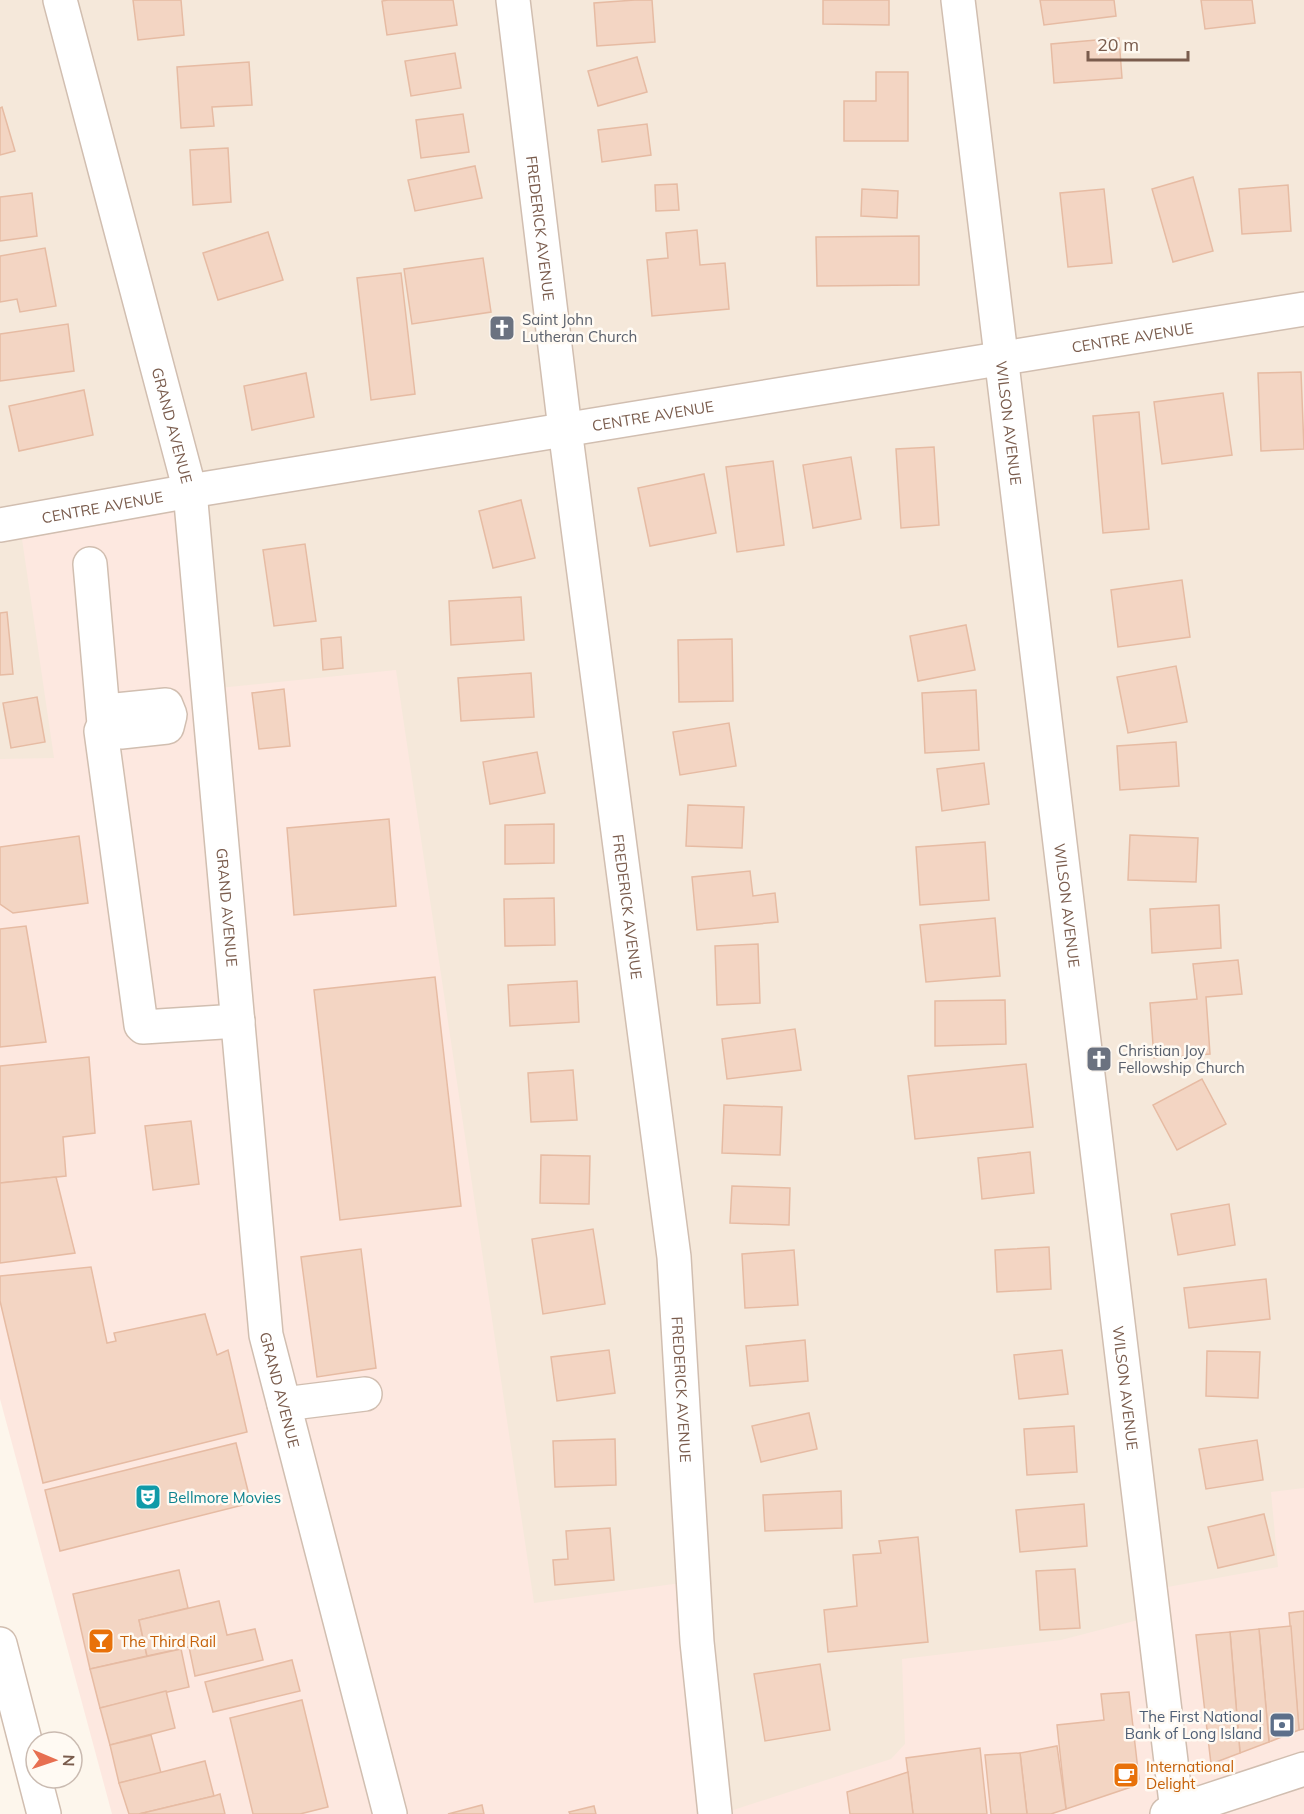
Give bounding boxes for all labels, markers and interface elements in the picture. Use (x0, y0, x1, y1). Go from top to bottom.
scale bar (1088, 24, 1188, 62)
text: 20 m (1097, 33, 1139, 56)
street label: FREDERICK AVENUE (522, 155, 559, 302)
place label: Saint John Lutheran Church (522, 310, 637, 346)
church icon: Saint John Lutheran Church (487, 313, 517, 343)
street label: CENTRE AVENUE (1070, 318, 1195, 356)
street label: WILSON AVENUE (992, 360, 1026, 486)
street label: GRAND AVENUE (148, 365, 197, 486)
street label: CENTRE AVENUE (591, 396, 715, 435)
street label: CENTRE AVENUE (40, 486, 165, 527)
street label: FREDERICK AVENUE (609, 833, 647, 981)
street label: WILSON AVENUE (1051, 842, 1084, 969)
street label: GRAND AVENUE (213, 847, 242, 968)
place label: Christian Joy Fellowship Church (1118, 1041, 1245, 1077)
church icon: Christian Joy Fellowship Church (1084, 1044, 1114, 1074)
street label: FREDERICK AVENUE (668, 1316, 696, 1463)
street label: WILSON AVENUE (1109, 1325, 1143, 1451)
street label: GRAND AVENUE (256, 1330, 304, 1450)
theatre icon: Bellmore Movies (133, 1482, 163, 1512)
place label: Bellmore Movies (168, 1488, 281, 1507)
bar icon: The Third Rail (86, 1626, 116, 1656)
place label: The Third Rail (120, 1632, 216, 1651)
place label: The First National Bank of Long Island (1125, 1707, 1262, 1743)
bank icon: The First National Bank of Long Island (1267, 1710, 1297, 1740)
north arrow (24, 1730, 84, 1790)
text: N (59, 1754, 79, 1767)
place label: International Delight (1146, 1757, 1234, 1793)
cafe icon: International Delight (1111, 1760, 1141, 1790)

